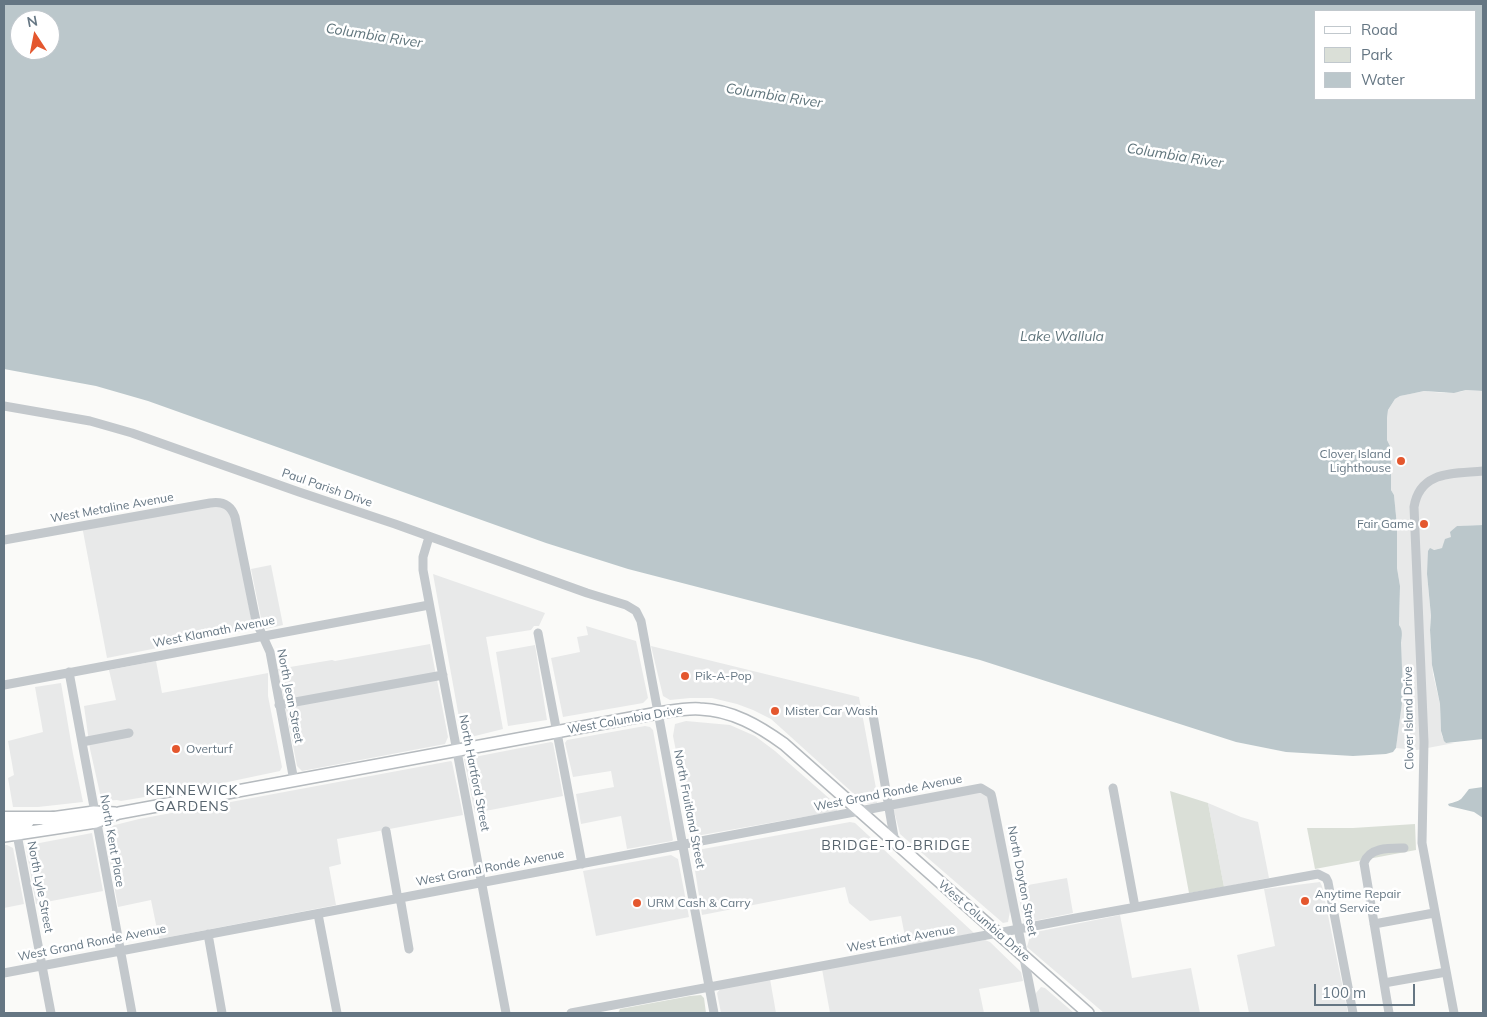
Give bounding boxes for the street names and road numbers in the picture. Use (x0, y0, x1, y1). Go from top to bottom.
street label: Paul Parish Drive (280, 466, 374, 510)
street label: West Metaline Avenue (49, 490, 175, 526)
street label: West Klamath Avenue (152, 613, 276, 651)
street label: North Jean Street (274, 648, 306, 744)
street label: Clover Island Drive (1401, 666, 1417, 770)
street label: West Columbia Drive (566, 703, 684, 737)
street label: North Hartford Street (456, 713, 492, 833)
street label: North Fruitland Street (670, 749, 708, 869)
street label: West Grand Ronde Avenue (813, 772, 963, 814)
street label: North Kent Place (97, 794, 127, 888)
street label: North Dayton Street (1004, 825, 1040, 937)
street label: North Lyle Street (24, 840, 56, 934)
street label: West Grand Ronde Avenue (415, 847, 565, 889)
street label: West Columbia Drive (935, 877, 1033, 965)
street label: West Grand Ronde Avenue (17, 922, 167, 964)
street label: West Entiat Avenue (846, 922, 956, 956)

